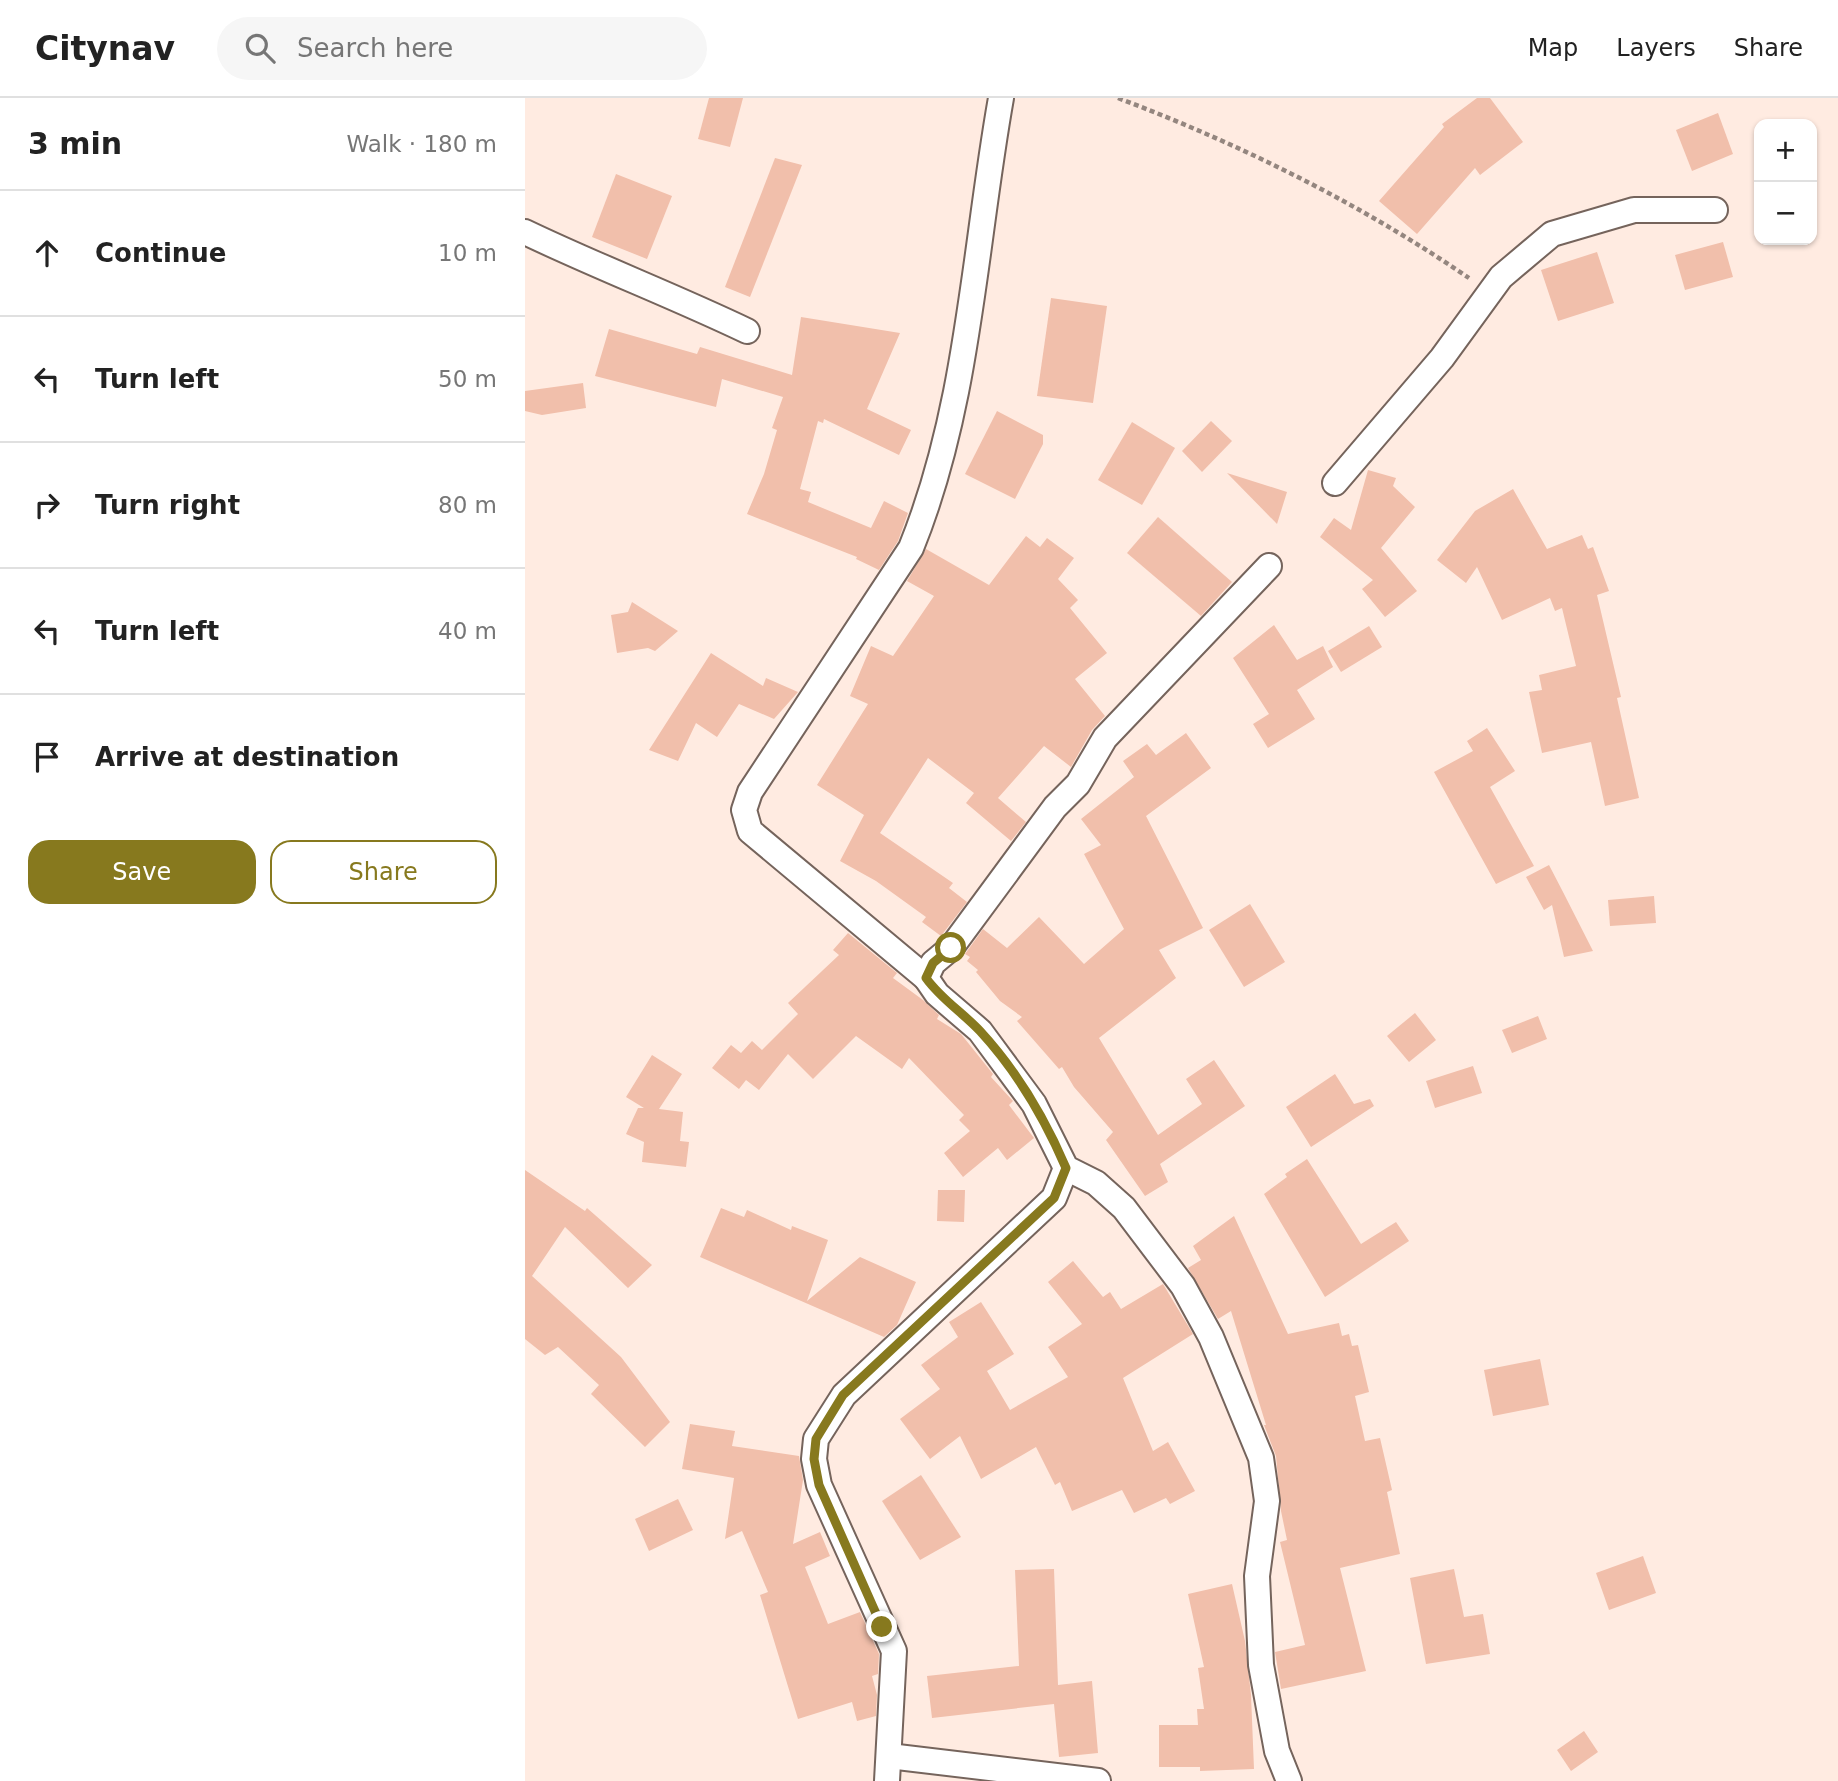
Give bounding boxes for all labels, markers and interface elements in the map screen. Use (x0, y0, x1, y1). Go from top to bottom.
search box (217, 17, 707, 80)
text: Citynav (35, 29, 175, 68)
icon: search (241, 29, 279, 67)
text: Search here (297, 33, 453, 63)
text: Map (1528, 34, 1578, 62)
text: Layers (1616, 34, 1696, 62)
text: Share (1734, 34, 1803, 62)
map controls (1754, 119, 1817, 245)
button: + (1754, 119, 1817, 182)
text: 3 min (28, 126, 122, 161)
text: Walk · 180 m (346, 131, 497, 157)
button: − (1754, 182, 1817, 245)
icon: ahead (28, 234, 66, 272)
text: Continue (95, 238, 226, 268)
text: 10 m (438, 240, 497, 266)
icon: left (28, 360, 66, 398)
text: Turn left (95, 364, 219, 394)
text: 50 m (438, 366, 497, 392)
icon: right (28, 486, 66, 524)
text: Turn right (95, 490, 240, 520)
text: 80 m (438, 492, 497, 518)
icon: left (28, 612, 66, 650)
text: Turn left (95, 616, 219, 646)
text: 40 m (438, 618, 497, 644)
icon: arrive (28, 738, 66, 776)
text: Arrive at destination (95, 742, 399, 772)
button: Save (28, 840, 256, 904)
button: Share (270, 840, 497, 904)
route start (935, 932, 966, 963)
route end (866, 1611, 897, 1642)

